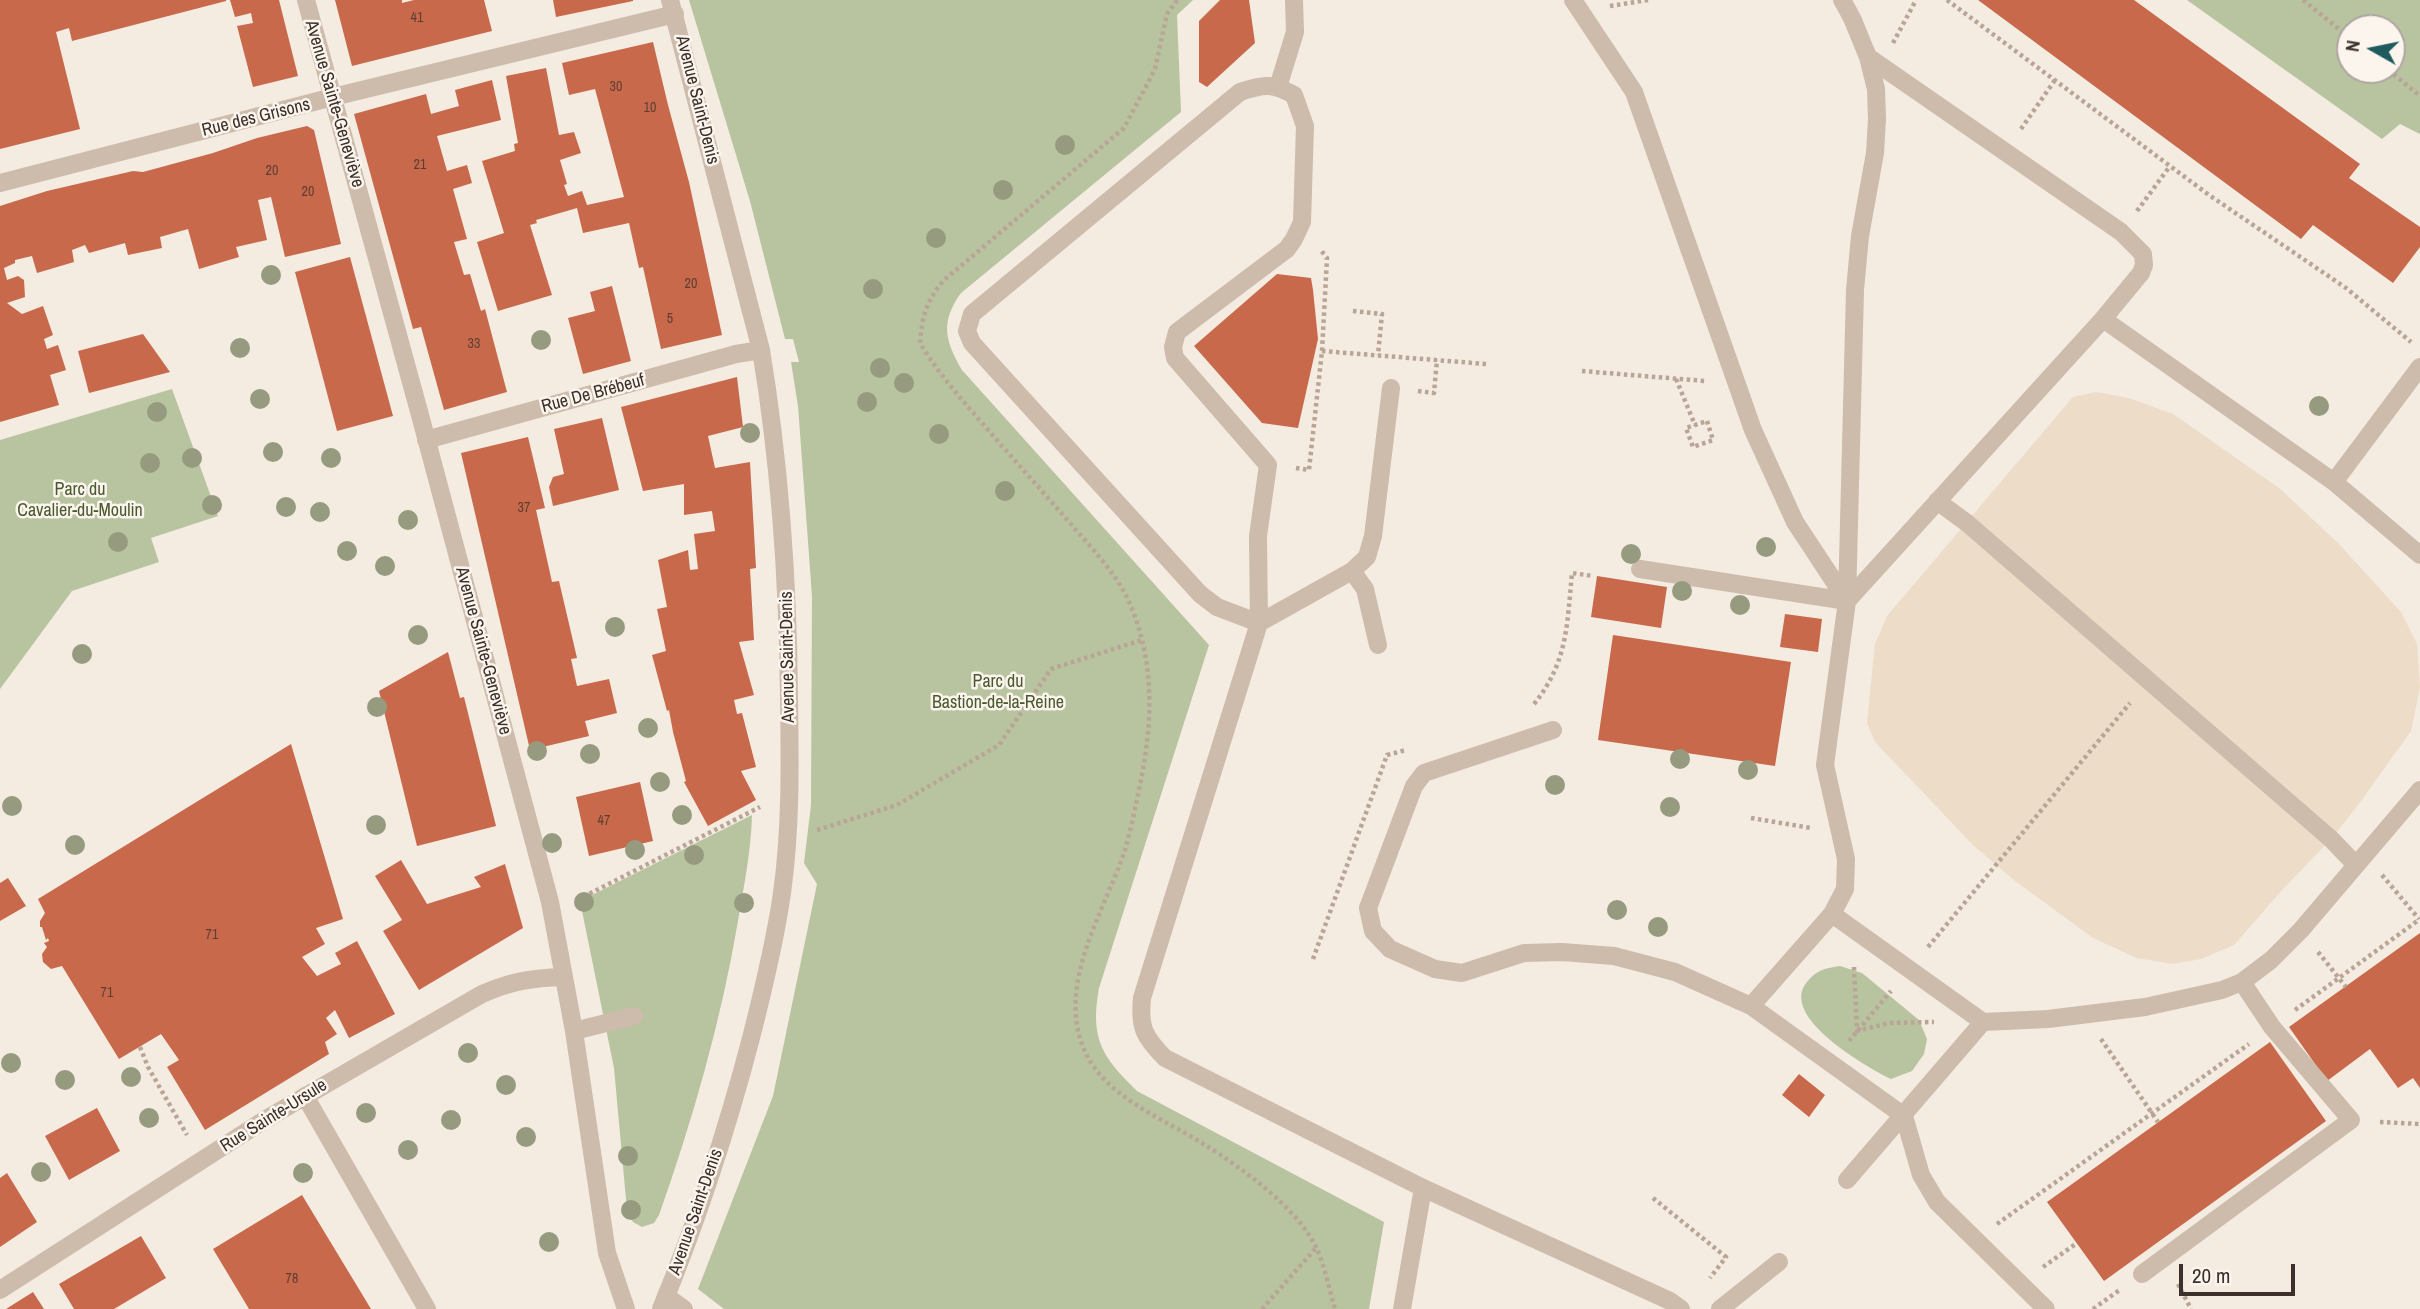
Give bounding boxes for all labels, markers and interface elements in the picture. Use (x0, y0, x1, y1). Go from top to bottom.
house number: 41 (411, 10, 423, 26)
north arrow (2336, 14, 2406, 84)
street label: Avenue Sainte-Geneviève (300, 18, 368, 190)
street label: Avenue Saint-Denis (671, 33, 723, 167)
text: N (2339, 38, 2366, 54)
house number: 30 (610, 79, 622, 95)
street label: Rue des Grisons (200, 94, 312, 142)
house number: 10 (644, 100, 656, 116)
house number: 21 (414, 157, 426, 173)
house number: 20 (266, 163, 278, 179)
house number: 20 (302, 184, 314, 200)
house number: 20 (685, 276, 697, 292)
house number: 5 (667, 311, 673, 327)
house number: 33 (468, 336, 480, 352)
street label: Rue De Brébeuf (539, 370, 647, 418)
park label: Parc du Cavalier-du-Moulin (17, 479, 143, 522)
house number: 37 (518, 500, 530, 516)
street label: Avenue Sainte-Geneviève (450, 565, 516, 737)
street label: Avenue Saint-Denis (776, 591, 800, 723)
park label: Parc du Bastion-de-la-Reine (932, 671, 1064, 714)
house number: 47 (598, 813, 610, 829)
house number: 71 (206, 927, 218, 943)
house number: 71 (101, 985, 113, 1001)
street label: Rue Sainte-Ursule (217, 1075, 331, 1157)
street label: Avenue Saint-Denis (664, 1146, 728, 1278)
scale bar (2182, 1250, 2298, 1294)
text: 20 m (2192, 1261, 2230, 1290)
house number: 78 (286, 1271, 298, 1287)

